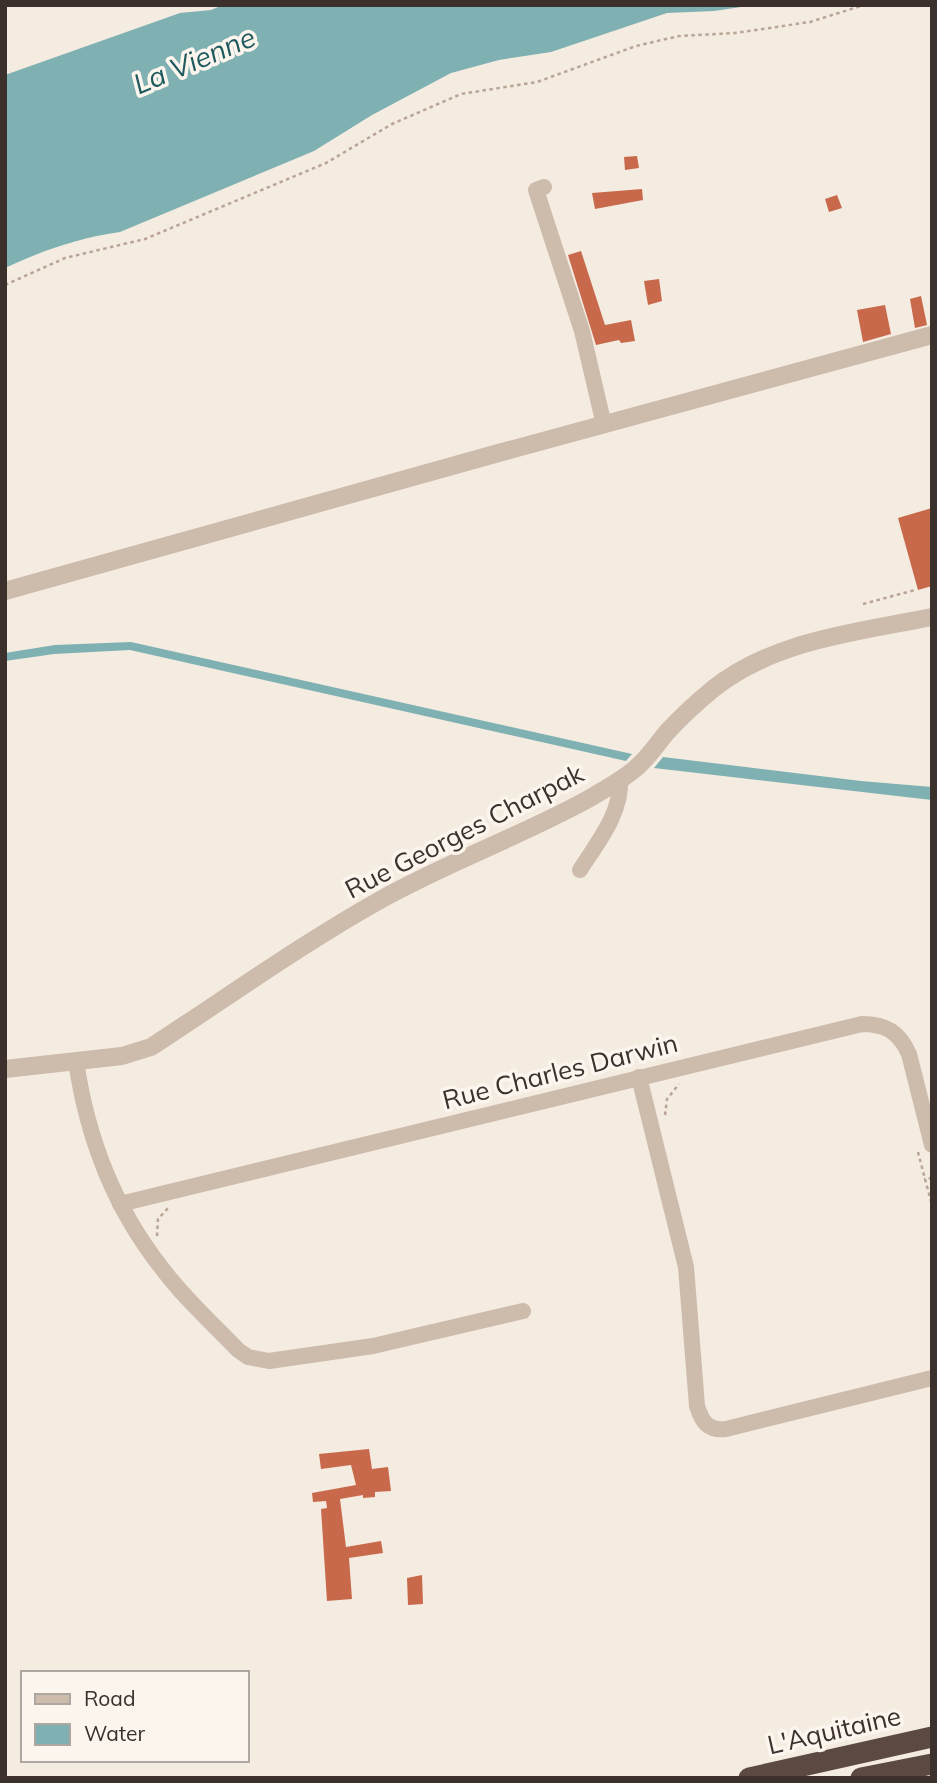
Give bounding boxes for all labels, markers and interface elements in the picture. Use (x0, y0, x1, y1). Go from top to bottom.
water label: La Vienne (128, 19, 260, 101)
street label: Rue Georges Charpak (339, 756, 589, 905)
street label: Rue Charles Darwin (439, 1026, 681, 1116)
legend (21, 1671, 248, 1762)
text: Road (84, 1685, 135, 1711)
street label: L'Aquitaine (764, 1699, 904, 1761)
text: Water (84, 1720, 145, 1746)

